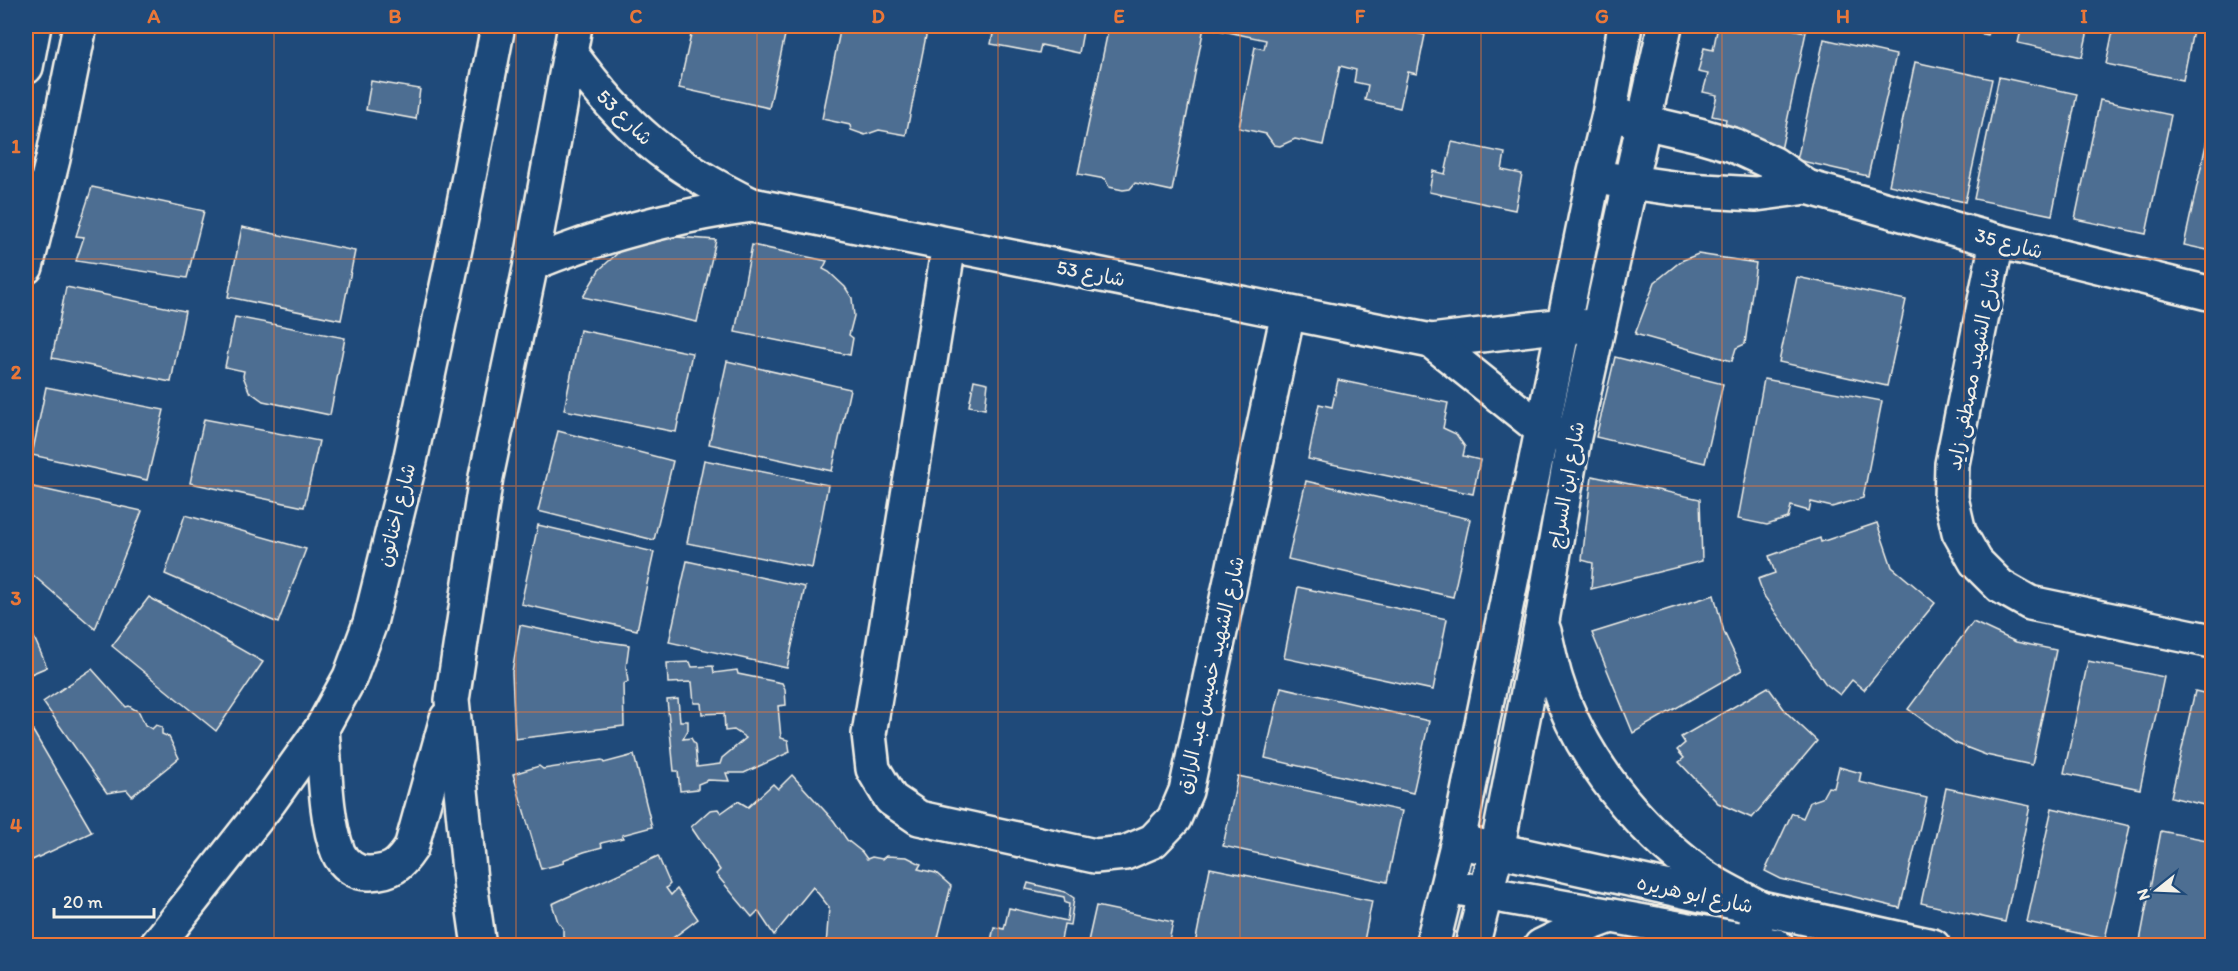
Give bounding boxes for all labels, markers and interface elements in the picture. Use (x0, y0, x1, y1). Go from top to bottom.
text: A (147, 4, 161, 28)
text: B (389, 4, 402, 28)
text: C (630, 4, 643, 28)
text: D (871, 4, 885, 28)
text: E (1113, 4, 1125, 28)
text: F (1355, 4, 1366, 28)
text: G (1595, 4, 1609, 28)
text: H (1836, 4, 1850, 28)
text: I (2080, 4, 2088, 28)
street label: شارع 53 (591, 84, 658, 151)
text: 1 (11, 134, 21, 158)
street label: شارع 35 (1972, 222, 2046, 265)
street label: شارع 53 (1054, 255, 1127, 293)
street label: شارع الشهيد مصطفى زايد (1942, 265, 2006, 473)
text: 2 (11, 360, 22, 384)
street label: شارع ابن السراج (1543, 420, 1591, 551)
street label: شارع اخناتون (372, 461, 422, 570)
street label: شارع الشهيد خميس عبد الرازق (1171, 554, 1251, 797)
text: 3 (11, 586, 22, 610)
text: 4 (10, 813, 22, 837)
north arrow (2127, 860, 2187, 920)
street label: شارع ابو هريره (1634, 870, 1755, 920)
scale bar (54, 881, 154, 919)
text: N (2133, 886, 2154, 903)
text: 20 m (63, 891, 103, 913)

